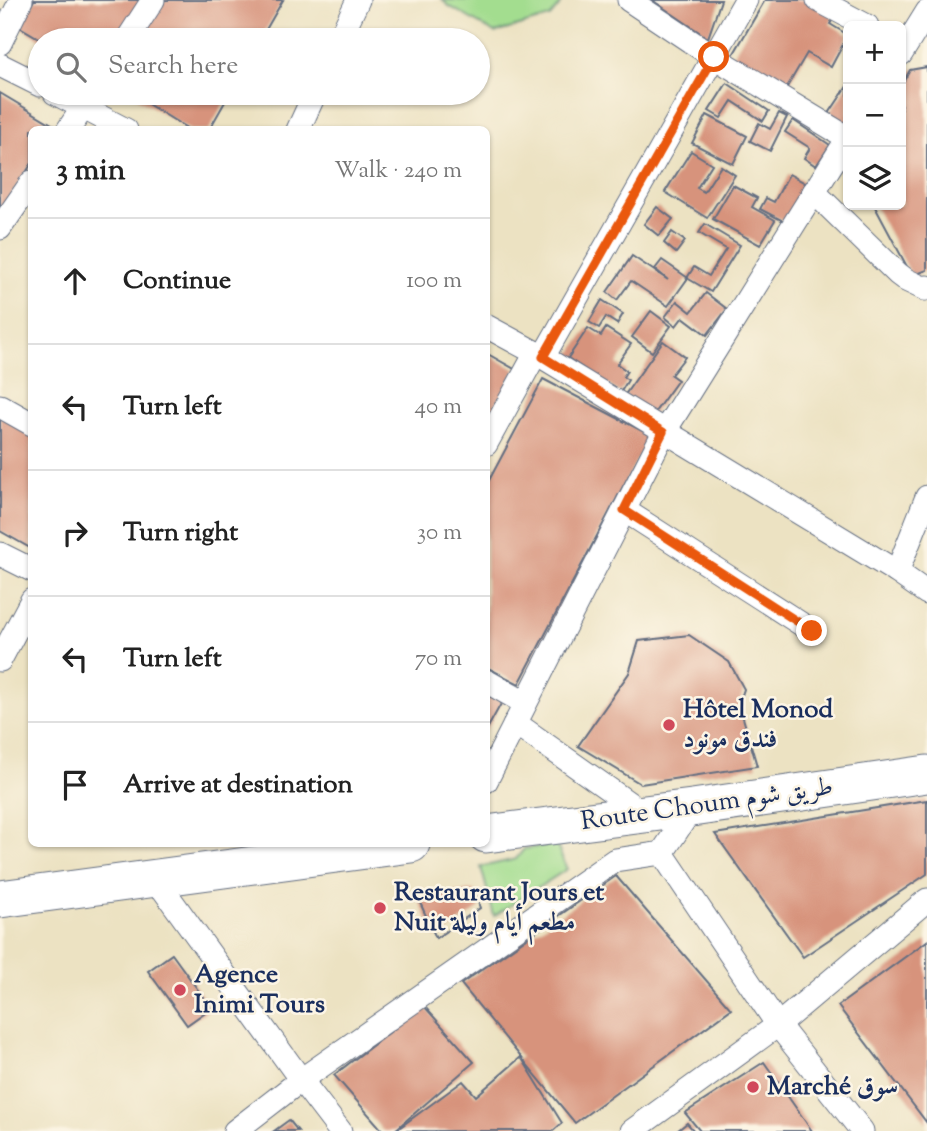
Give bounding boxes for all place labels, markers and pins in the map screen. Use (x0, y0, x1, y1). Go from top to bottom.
place label: Hôtel Monod فندق مونود (683, 692, 833, 759)
marker: Hôtel Monod فندق مونود (661, 717, 677, 733)
place label: Restaurant Jours et Nuit مطعم أيام وليلة (394, 875, 604, 945)
marker: Restaurant Jours et Nuit مطعم أيام وليلة (372, 900, 388, 916)
place label: Agence Inimi Tours (194, 957, 325, 1024)
marker: Agence Inimi Tours (172, 982, 188, 998)
place label: Marché سوق (767, 1069, 898, 1106)
marker: Marché سوق (745, 1079, 761, 1095)

